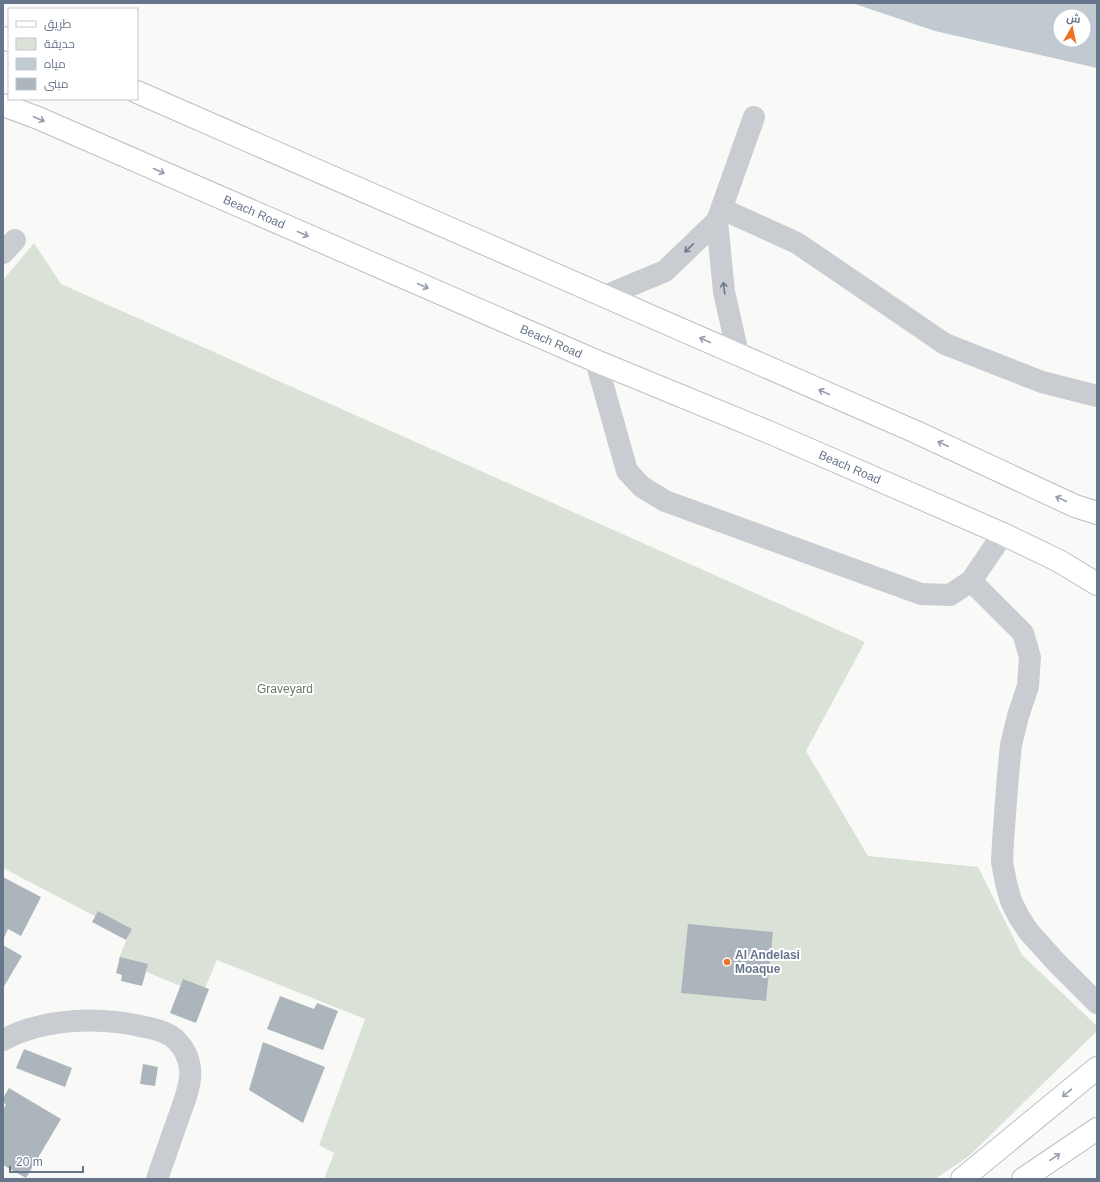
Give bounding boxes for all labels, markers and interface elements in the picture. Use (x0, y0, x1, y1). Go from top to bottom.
legend (8, 8, 138, 100)
north arrow (1052, 8, 1092, 48)
text: ش (1065, 11, 1081, 26)
text: طريق (44, 17, 72, 31)
text: حديقة (44, 37, 75, 51)
text: مياه (44, 57, 66, 71)
text: مبنى (44, 77, 69, 91)
one-way arrow (33, 116, 45, 123)
one-way arrow (152, 167, 164, 175)
street label: Beach Road (221, 192, 287, 232)
one-way arrow (297, 231, 309, 238)
one-way arrow (684, 243, 694, 253)
one-way arrow (416, 282, 428, 290)
one-way arrow (720, 282, 728, 295)
street label: Beach Road (518, 322, 584, 361)
one-way arrow (699, 335, 711, 343)
one-way arrow (818, 387, 830, 395)
one-way arrow (937, 440, 949, 447)
street label: Beach Road (817, 448, 883, 487)
one-way arrow (1055, 495, 1067, 502)
park label: Graveyard (257, 682, 313, 696)
place label: Al Andelasi Moaque (735, 948, 800, 976)
marker: Al Andelasi Moaque (722, 957, 732, 967)
one-way arrow (1062, 1089, 1073, 1098)
scale bar (10, 1148, 83, 1174)
one-way arrow (1050, 1153, 1061, 1161)
text: 20 m (16, 1155, 43, 1169)

